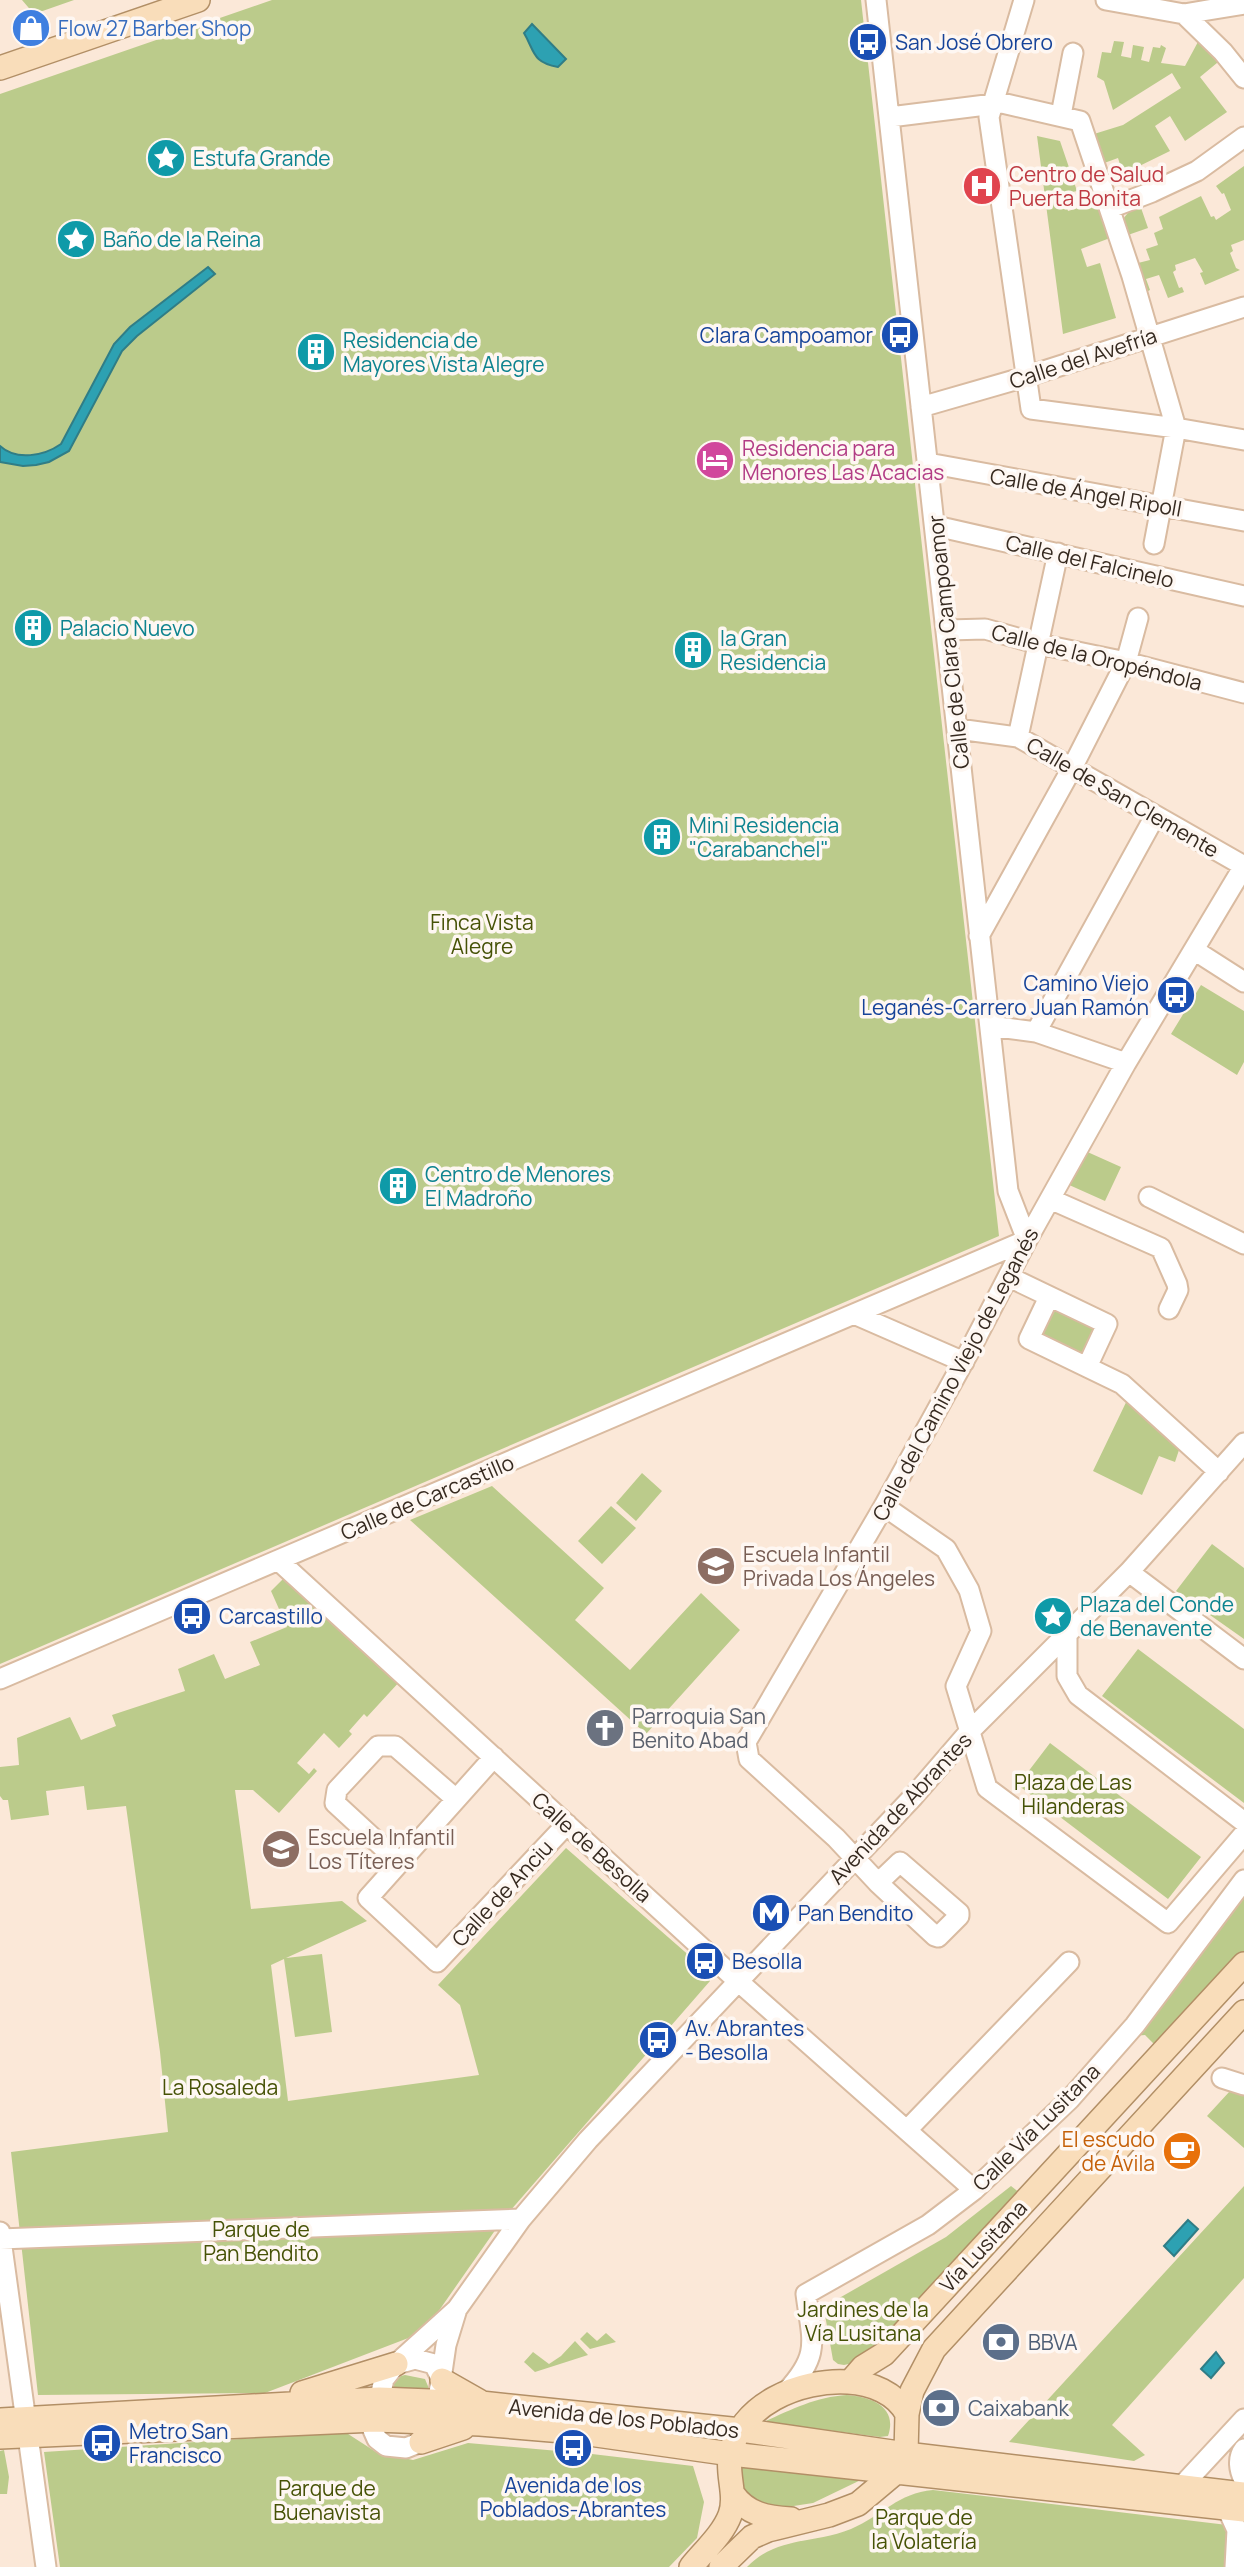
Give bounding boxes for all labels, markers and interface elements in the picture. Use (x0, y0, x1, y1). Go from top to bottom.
shop icon: Flow 27 Barber Shop (10, 7, 52, 49)
place label: Flow 27 Barber Shop (58, 14, 251, 42)
bus stop icon: San José Obrero (847, 21, 889, 63)
place label: San José Obrero (895, 28, 1053, 56)
place icon: Estufa Grande (145, 137, 187, 179)
place label: Estufa Grande (193, 144, 331, 172)
place label: Centro de Salud Puerta Bonita (1009, 160, 1164, 212)
hospital icon: Centro de Salud Puerta Bonita (961, 165, 1003, 207)
place icon: Baño de la Reina (55, 218, 97, 260)
place label: Baño de la Reina (103, 225, 261, 253)
bus stop icon: Clara Campoamor (879, 314, 921, 356)
place label: Clara Campoamor (700, 321, 873, 349)
street label: Calle del Avefría (1006, 321, 1160, 395)
place label: Residencia de Mayores Vista Alegre (343, 326, 545, 378)
building icon: Residencia de Mayores Vista Alegre (295, 331, 337, 373)
place label: Residencia para Menores Las Acacias (742, 434, 944, 486)
hotel icon: Residencia para Menores Las Acacias (694, 439, 736, 481)
street label: Calle de Ángel Ripoll (988, 461, 1184, 523)
street label: Calle de Clara Campoamor (921, 513, 975, 770)
street label: Calle del Falcinelo (1003, 528, 1177, 594)
building icon: Palacio Nuevo (12, 607, 54, 649)
place label: Palacio Nuevo (60, 614, 195, 642)
street label: Calle de la Oropéndola (989, 617, 1205, 697)
place label: la Gran Residencia (720, 624, 826, 676)
building icon: la Gran Residencia (672, 629, 714, 671)
street label: Calle de San Clemente (1022, 731, 1224, 863)
place label: Mini Residencia "Carabanchel" (689, 811, 839, 863)
building icon: Mini Residencia "Carabanchel" (641, 816, 683, 858)
park label: Finca Vista Alegre (430, 908, 534, 960)
place label: Camino Viejo Leganés-Carrero Juan Ramón (861, 969, 1149, 1021)
bus stop icon: Camino Viejo Leganés-Carrero Juan Ramón (1155, 974, 1197, 1016)
place label: Centro de Menores El Madroño (425, 1160, 611, 1212)
building icon: Centro de Menores El Madroño (377, 1165, 419, 1207)
street label: Calle del Camino Viejo de Leganés (866, 1222, 1044, 1526)
street label: Calle de Carcastillo (336, 1448, 518, 1546)
place label: Escuela Infantil Privada Los Ángeles (743, 1540, 935, 1592)
school or university icon: Escuela Infantil Privada Los Ángeles (695, 1545, 737, 1587)
place label: Plaza del Conde de Benavente (1080, 1590, 1234, 1642)
bus stop icon: Carcastillo (171, 1595, 213, 1637)
place icon: Plaza del Conde de Benavente (1032, 1595, 1074, 1637)
place label: Carcastillo (219, 1602, 323, 1630)
place label: Parroquia San Benito Abad (632, 1702, 766, 1754)
church icon: Parroquia San Benito Abad (584, 1707, 626, 1749)
street label: Avenida de Abrantes (822, 1726, 978, 1890)
park label: Plaza de Las Hilanderas (1014, 1768, 1132, 1820)
street label: Calle de Besolla (526, 1786, 658, 1908)
place label: Escuela Infantil Los Títeres (308, 1823, 455, 1875)
school or university icon: Escuela Infantil Los Títeres (260, 1828, 302, 1870)
street label: Calle de Anciu (445, 1834, 559, 1952)
metro station icon: Pan Bendito (750, 1892, 792, 1934)
place label: Pan Bendito (798, 1899, 914, 1927)
bus stop icon: Besolla (684, 1940, 726, 1982)
place label: Besolla (732, 1947, 802, 1975)
place label: Av. Abrantes - Besolla (685, 2014, 804, 2066)
bus stop icon: Av. Abrantes - Besolla (637, 2019, 679, 2061)
street label: Calle Vía Lusitana (966, 2057, 1106, 2197)
park label: La Rosaleda (162, 2073, 278, 2101)
place label: El escudo de Ávila (1062, 2125, 1155, 2177)
cafe icon: El escudo de Ávila (1161, 2130, 1203, 2172)
street label: Vía Lusitana (933, 2194, 1033, 2298)
park label: Parque de Pan Bendito (203, 2215, 319, 2267)
park label: Jardines de la Vía Lusitana (797, 2295, 929, 2347)
bank icon: BBVA (980, 2321, 1022, 2363)
place label: BBVA (1028, 2328, 1078, 2356)
bank icon: Caixabank (920, 2387, 962, 2429)
street label: Avenida de los Poblados (507, 2392, 741, 2444)
place label: Caixabank (968, 2394, 1069, 2422)
place label: Metro San Francisco (129, 2417, 228, 2469)
bus stop icon: Metro San Francisco (81, 2422, 123, 2464)
bus stop icon: Avenida de los Poblados-Abrantes (552, 2427, 594, 2469)
place label: Avenida de los Poblados-Abrantes (480, 2471, 666, 2523)
park label: Parque de Buenavista (273, 2474, 381, 2526)
park label: Parque de la Volatería (871, 2503, 977, 2555)

